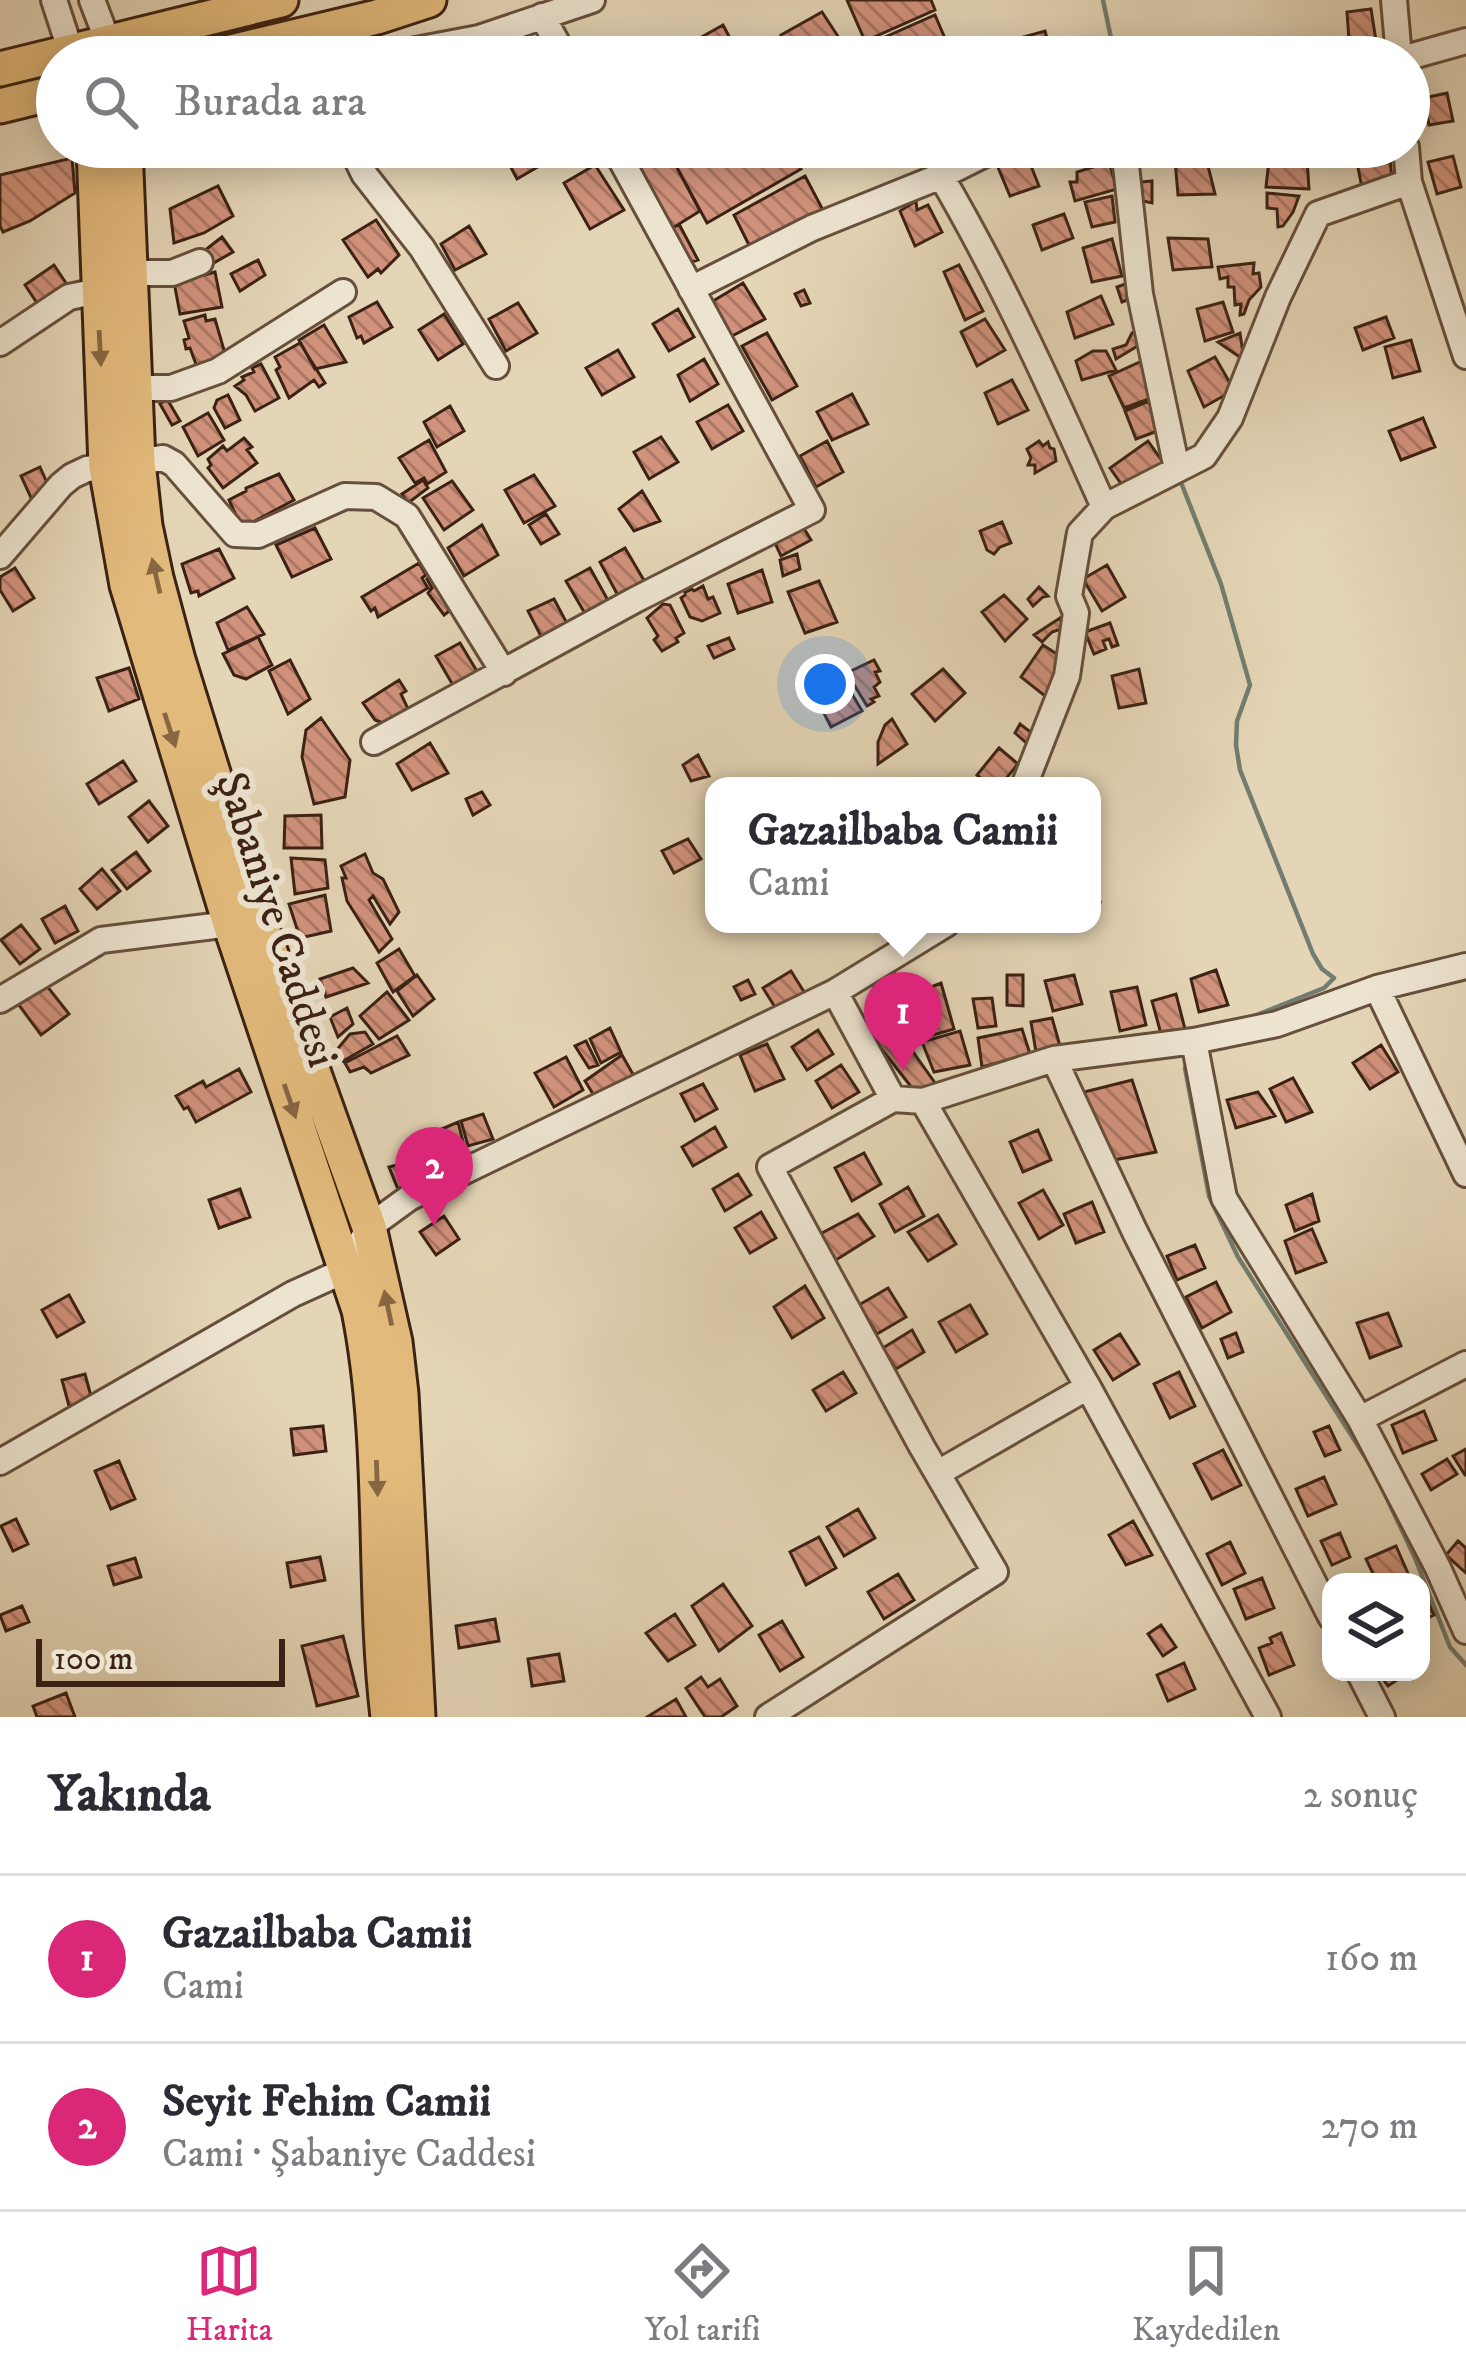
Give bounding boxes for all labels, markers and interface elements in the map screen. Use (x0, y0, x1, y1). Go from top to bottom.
search box (36, 36, 1430, 168)
icon: search (78, 69, 144, 135)
text: Burada ara (174, 74, 366, 130)
one-way arrow (91, 330, 110, 368)
one-way arrow (146, 556, 165, 594)
your location (795, 654, 855, 714)
one-way arrow (162, 712, 181, 748)
street label: Şabaniye Caddesi (202, 765, 350, 1075)
popup (705, 777, 1101, 933)
text: Gazailbaba Camii (748, 803, 1058, 859)
text: Cami (748, 859, 830, 908)
pin: 1 (864, 972, 942, 1071)
one-way arrow (282, 1083, 300, 1119)
pin: 2 (395, 1127, 473, 1226)
one-way arrow (378, 1288, 397, 1326)
one-way arrow (368, 1460, 387, 1498)
map controls (1322, 1573, 1430, 1681)
button: layers (1322, 1573, 1430, 1681)
scale bar (36, 1633, 285, 1686)
text: 100 m (54, 1639, 133, 1680)
text: Yakında (48, 1763, 211, 1827)
text: 2 sonuç (1303, 1771, 1418, 1820)
text: Gazailbaba Camii (162, 1906, 472, 1962)
text: 1 (80, 1934, 94, 1983)
text: 160 m (1325, 1934, 1418, 1983)
text: Cami (162, 1962, 244, 2011)
text: Seyit Fehim Camii (162, 2074, 491, 2130)
text: 2 (77, 2102, 97, 2151)
text: 270 m (1321, 2102, 1418, 2151)
text: Cami · Şabaniye Caddesi (162, 2130, 536, 2179)
tab: Harita (186, 2238, 273, 2351)
tab: Yol tarifi (644, 2238, 760, 2351)
tab: Kaydedilen (1132, 2238, 1280, 2351)

